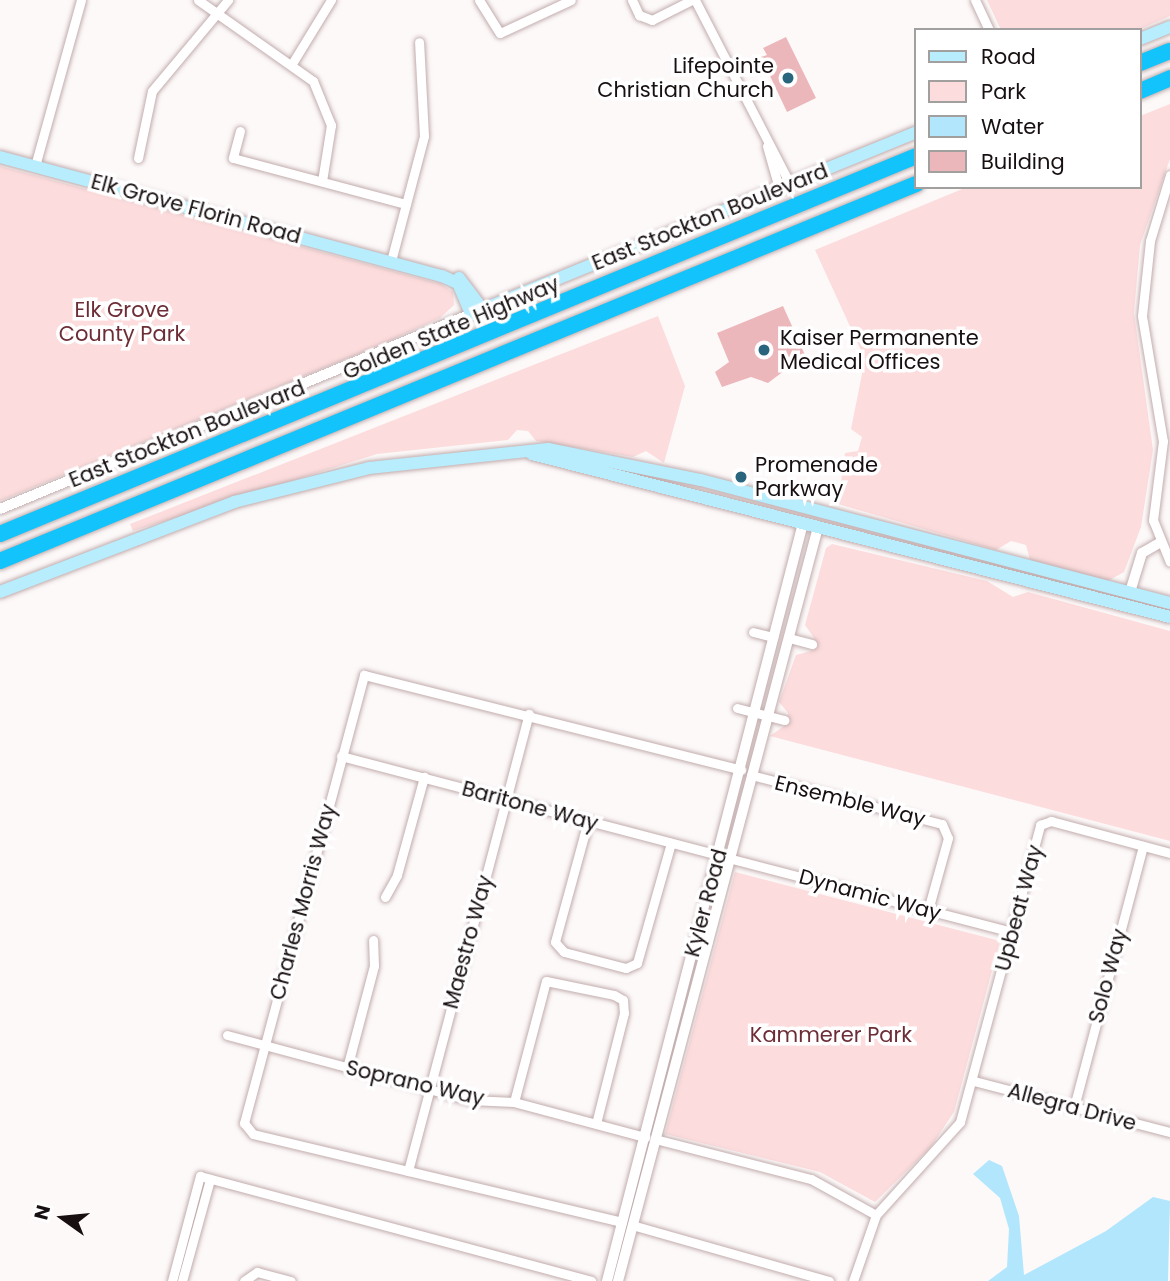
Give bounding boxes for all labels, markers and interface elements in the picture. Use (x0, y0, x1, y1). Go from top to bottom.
legend (914, 28, 1142, 189)
text: Road (981, 42, 1036, 71)
place label: Lifepointe Christian Church (597, 53, 774, 103)
marker: Lifepointe Christian Church (780, 70, 796, 86)
text: Park (981, 77, 1026, 106)
text: Water (981, 112, 1044, 141)
text: Building (981, 147, 1065, 176)
street label: East Stockton Boulevard (588, 158, 832, 276)
street label: Elk Grove Florin Road (88, 169, 304, 249)
street label: Golden State Highway (339, 271, 563, 385)
park label: Elk Grove County Park (59, 297, 185, 347)
place label: Kaiser Permanente Medical Offices (780, 325, 979, 375)
marker: Kaiser Permanente Medical Offices (754, 340, 774, 360)
street label: East Stockton Boulevard (65, 375, 309, 493)
place label: Promenade Parkway (755, 452, 878, 502)
marker: Promenade Parkway (733, 469, 749, 485)
street label: Ensemble Way (772, 770, 928, 832)
street label: Baritone Way (459, 776, 601, 836)
street label: Charles Morris Way (265, 801, 341, 1003)
street label: Upbeat Way (990, 842, 1048, 974)
street label: Kyler Road (680, 846, 732, 960)
street label: Dynamic Way (796, 864, 944, 926)
street label: Maestro Way (438, 872, 498, 1012)
street label: Solo Way (1083, 926, 1133, 1026)
park label: Kammerer Park (750, 1022, 912, 1048)
street label: Soprano Way (343, 1055, 487, 1111)
street label: Allegra Drive (1005, 1078, 1139, 1136)
north arrow (28, 1183, 98, 1253)
text: N (27, 1202, 57, 1223)

